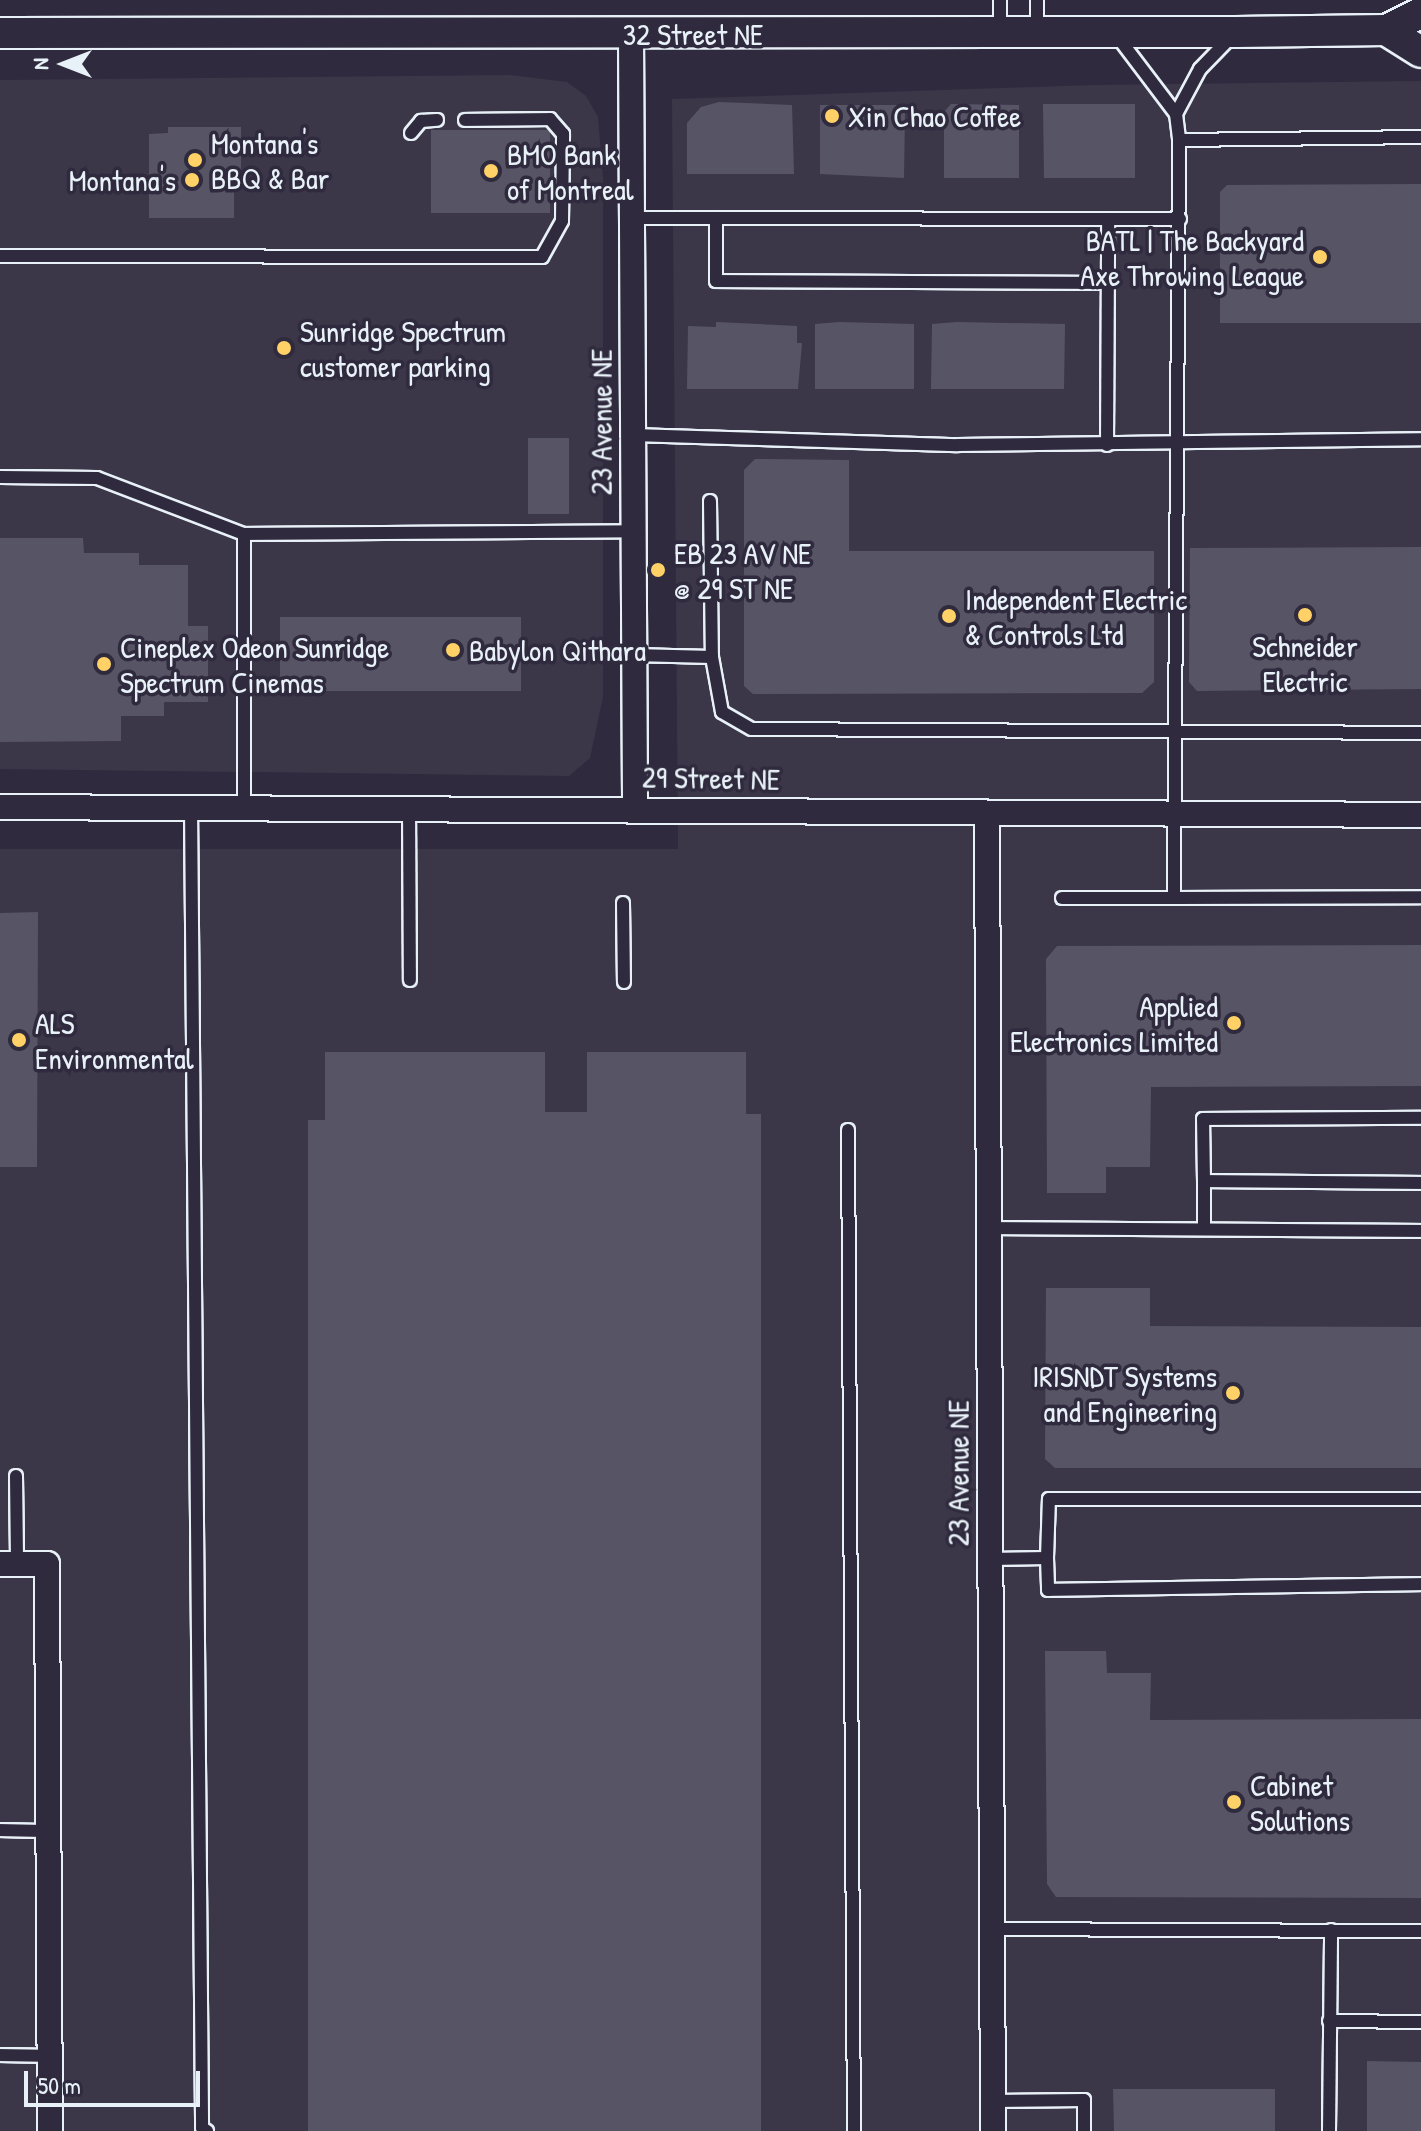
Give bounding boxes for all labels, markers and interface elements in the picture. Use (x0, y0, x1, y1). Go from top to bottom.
street label: 32 Street NE (623, 16, 763, 52)
north arrow (24, 24, 104, 104)
text: N (25, 58, 55, 70)
place label: Xin Chao Coffee (848, 98, 1021, 134)
marker: Xin Chao Coffee (823, 107, 841, 125)
place label: Montana's BBQ & Bar (211, 125, 329, 196)
place label: BMO Bank of Montreal (507, 136, 634, 206)
marker: Montana's BBQ & Bar (186, 151, 204, 169)
place label: Montana's (69, 162, 176, 198)
marker: BMO Bank of Montreal (482, 162, 500, 180)
marker: Montana's (183, 171, 201, 189)
place label: BATL | The Backyard Axe Throwing League (1080, 222, 1304, 292)
marker: BATL | The Backyard Axe Throwing League (1311, 248, 1329, 266)
place label: Sunridge Spectrum customer parking (300, 313, 506, 384)
marker: Sunridge Spectrum customer parking (275, 339, 293, 357)
street label: 23 Avenue NE (583, 349, 619, 495)
place label: EB 23 AV NE @ 29 ST NE (674, 535, 811, 606)
marker: EB 23 AV NE @ 29 ST NE (649, 561, 667, 579)
place label: Independent Electric & Controls Ltd (965, 581, 1187, 652)
marker: Schneider Electric (1296, 606, 1314, 624)
marker: Independent Electric & Controls Ltd (940, 607, 958, 625)
place label: Schneider Electric (1252, 628, 1358, 698)
place label: Cineplex Odeon Sunridge Spectrum Cinemas (120, 629, 389, 700)
place label: Babylon Qithara (469, 632, 646, 668)
marker: Babylon Qithara (444, 641, 462, 659)
marker: Cineplex Odeon Sunridge Spectrum Cinemas (95, 655, 113, 673)
street label: 29 Street NE (642, 759, 780, 797)
place label: Applied Electronics Limited (1010, 988, 1218, 1058)
place label: ALS Environmental (35, 1005, 194, 1076)
marker: Applied Electronics Limited (1225, 1014, 1243, 1032)
marker: ALS Environmental (10, 1031, 28, 1049)
place label: IRISNDT Systems and Engineering (1032, 1358, 1217, 1428)
marker: IRISNDT Systems and Engineering (1224, 1384, 1242, 1402)
street label: 23 Avenue NE (940, 1400, 976, 1546)
place label: Cabinet Solutions (1250, 1767, 1350, 1838)
marker: Cabinet Solutions (1225, 1793, 1243, 1811)
scale bar (28, 2055, 204, 2105)
text: 50 m (38, 2069, 81, 2101)

